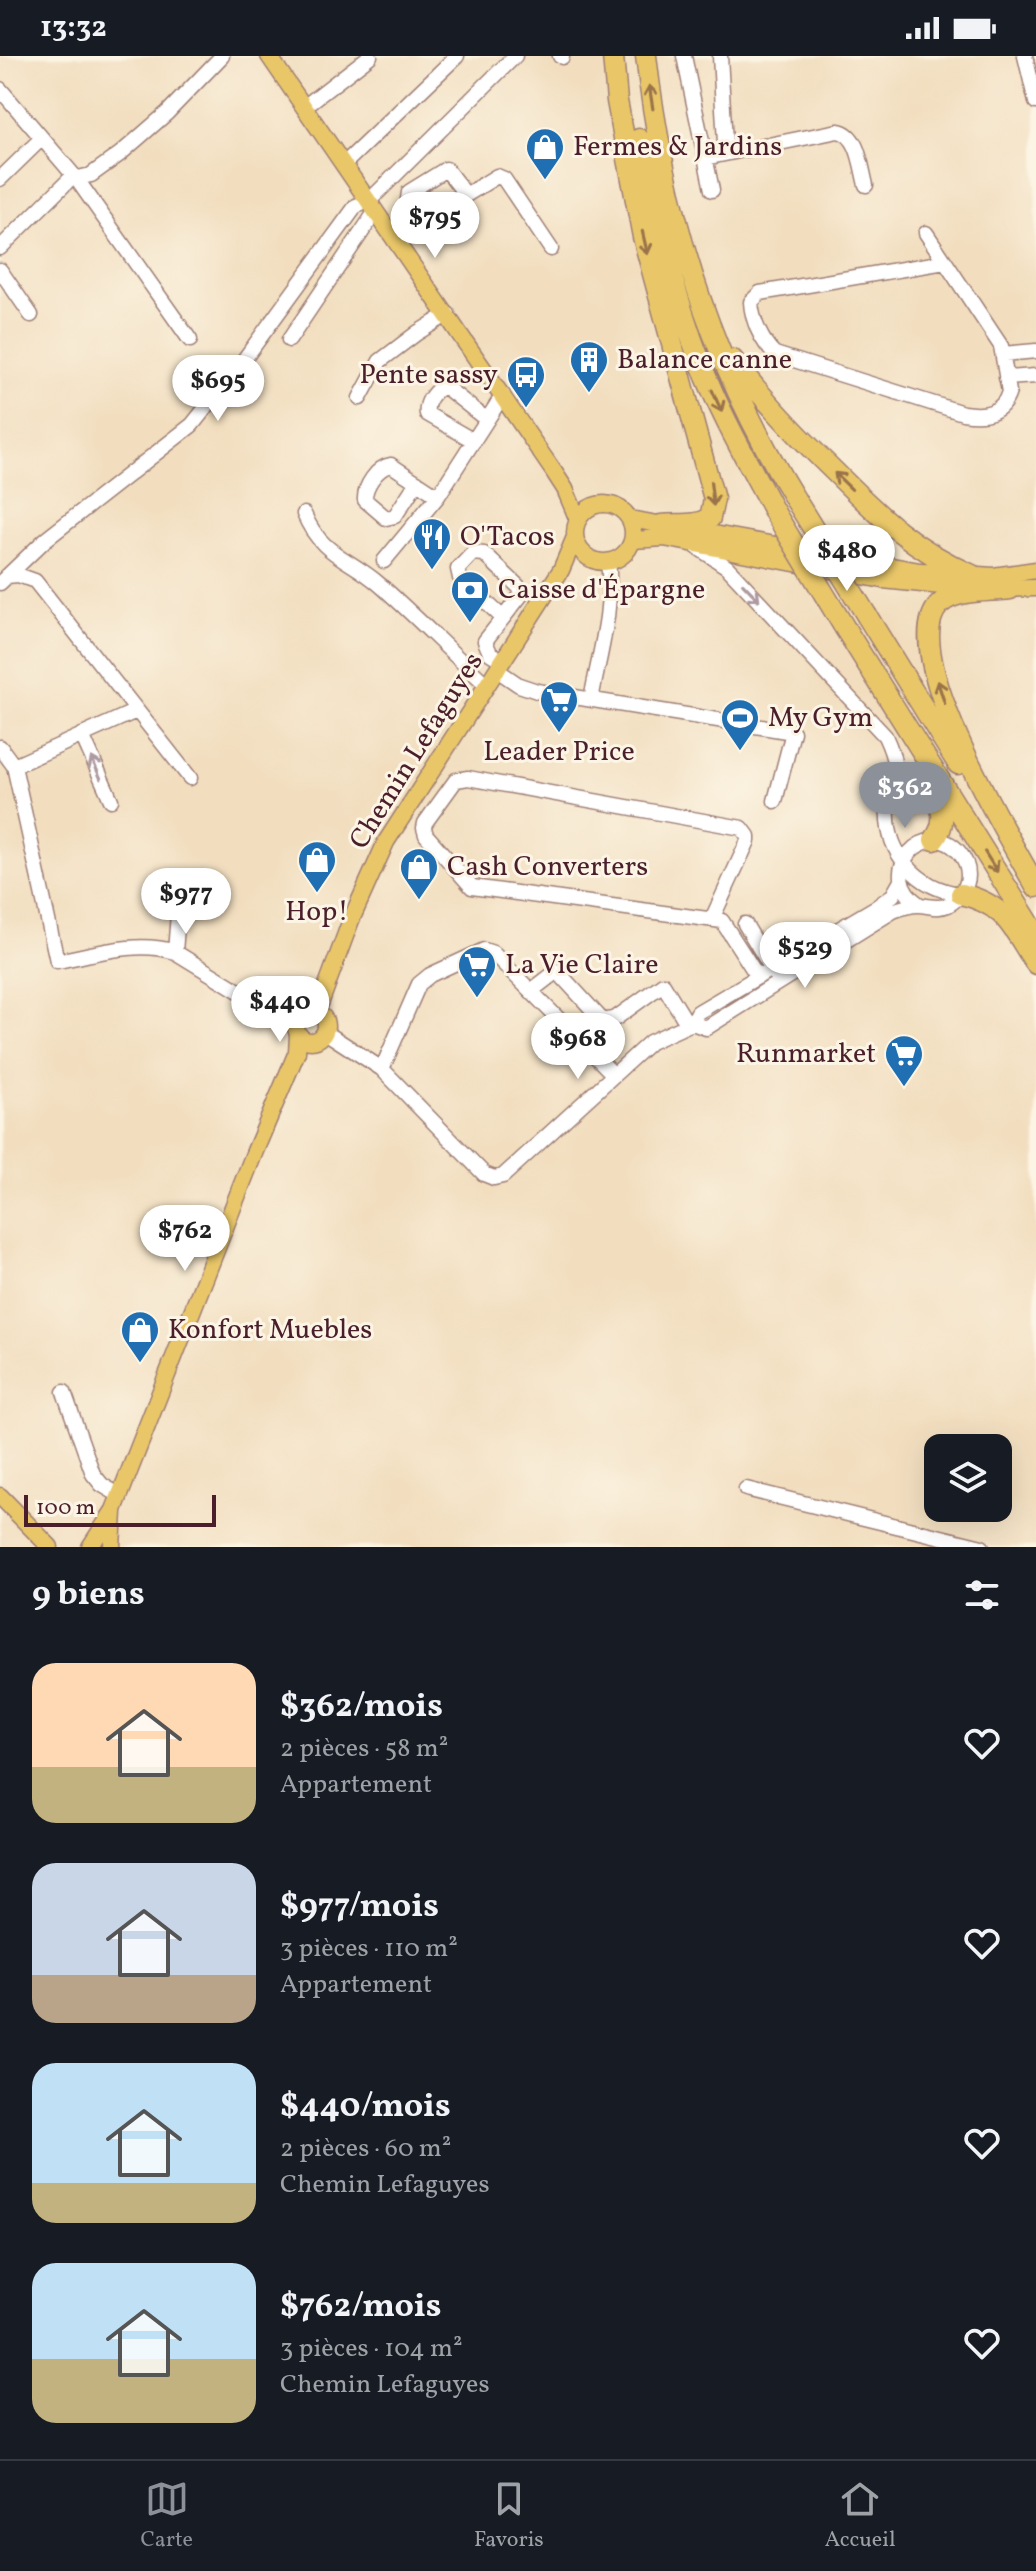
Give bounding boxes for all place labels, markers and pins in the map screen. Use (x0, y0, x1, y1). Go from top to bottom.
shop icon: Fermes & Jardins (524, 126, 566, 181)
place label: Fermes & Jardins (573, 128, 782, 167)
pin: $795 (388, 192, 482, 260)
building icon: Balance canne (568, 339, 610, 394)
place label: Balance canne (617, 341, 792, 380)
bus stop icon: Pente sassy (505, 354, 547, 409)
pin: $695 (171, 355, 265, 423)
place label: Pente sassy (359, 356, 498, 395)
restaurant icon: O'Tacos (411, 516, 453, 571)
place label: O'Tacos (460, 518, 555, 557)
pin: $480 (800, 525, 894, 593)
bank icon: Caisse d'Épargne (449, 569, 491, 624)
place label: Caisse d'Épargne (498, 571, 705, 610)
supermarket icon: Leader Price (538, 679, 580, 734)
sports icon: My Gym (719, 697, 761, 752)
place label: My Gym (768, 699, 873, 738)
place label: Leader Price (483, 733, 635, 772)
pin: $362 (858, 762, 952, 830)
shop icon: Hop! (296, 839, 338, 894)
shop icon: Cash Converters (398, 846, 440, 901)
place label: Cash Converters (447, 848, 648, 887)
pin: $977 (139, 868, 233, 936)
place label: Hop! (285, 893, 349, 932)
pin: $529 (758, 922, 852, 990)
supermarket icon: La Vie Claire (456, 944, 498, 999)
place label: La Vie Claire (505, 946, 659, 985)
pin: $440 (233, 976, 327, 1044)
pin: $968 (531, 1013, 625, 1081)
supermarket icon: Runmarket (883, 1033, 925, 1088)
place label: Runmarket (736, 1035, 876, 1074)
pin: $762 (138, 1205, 232, 1273)
shop icon: Konfort Muebles (119, 1309, 161, 1364)
place label: Konfort Muebles (168, 1311, 372, 1350)

